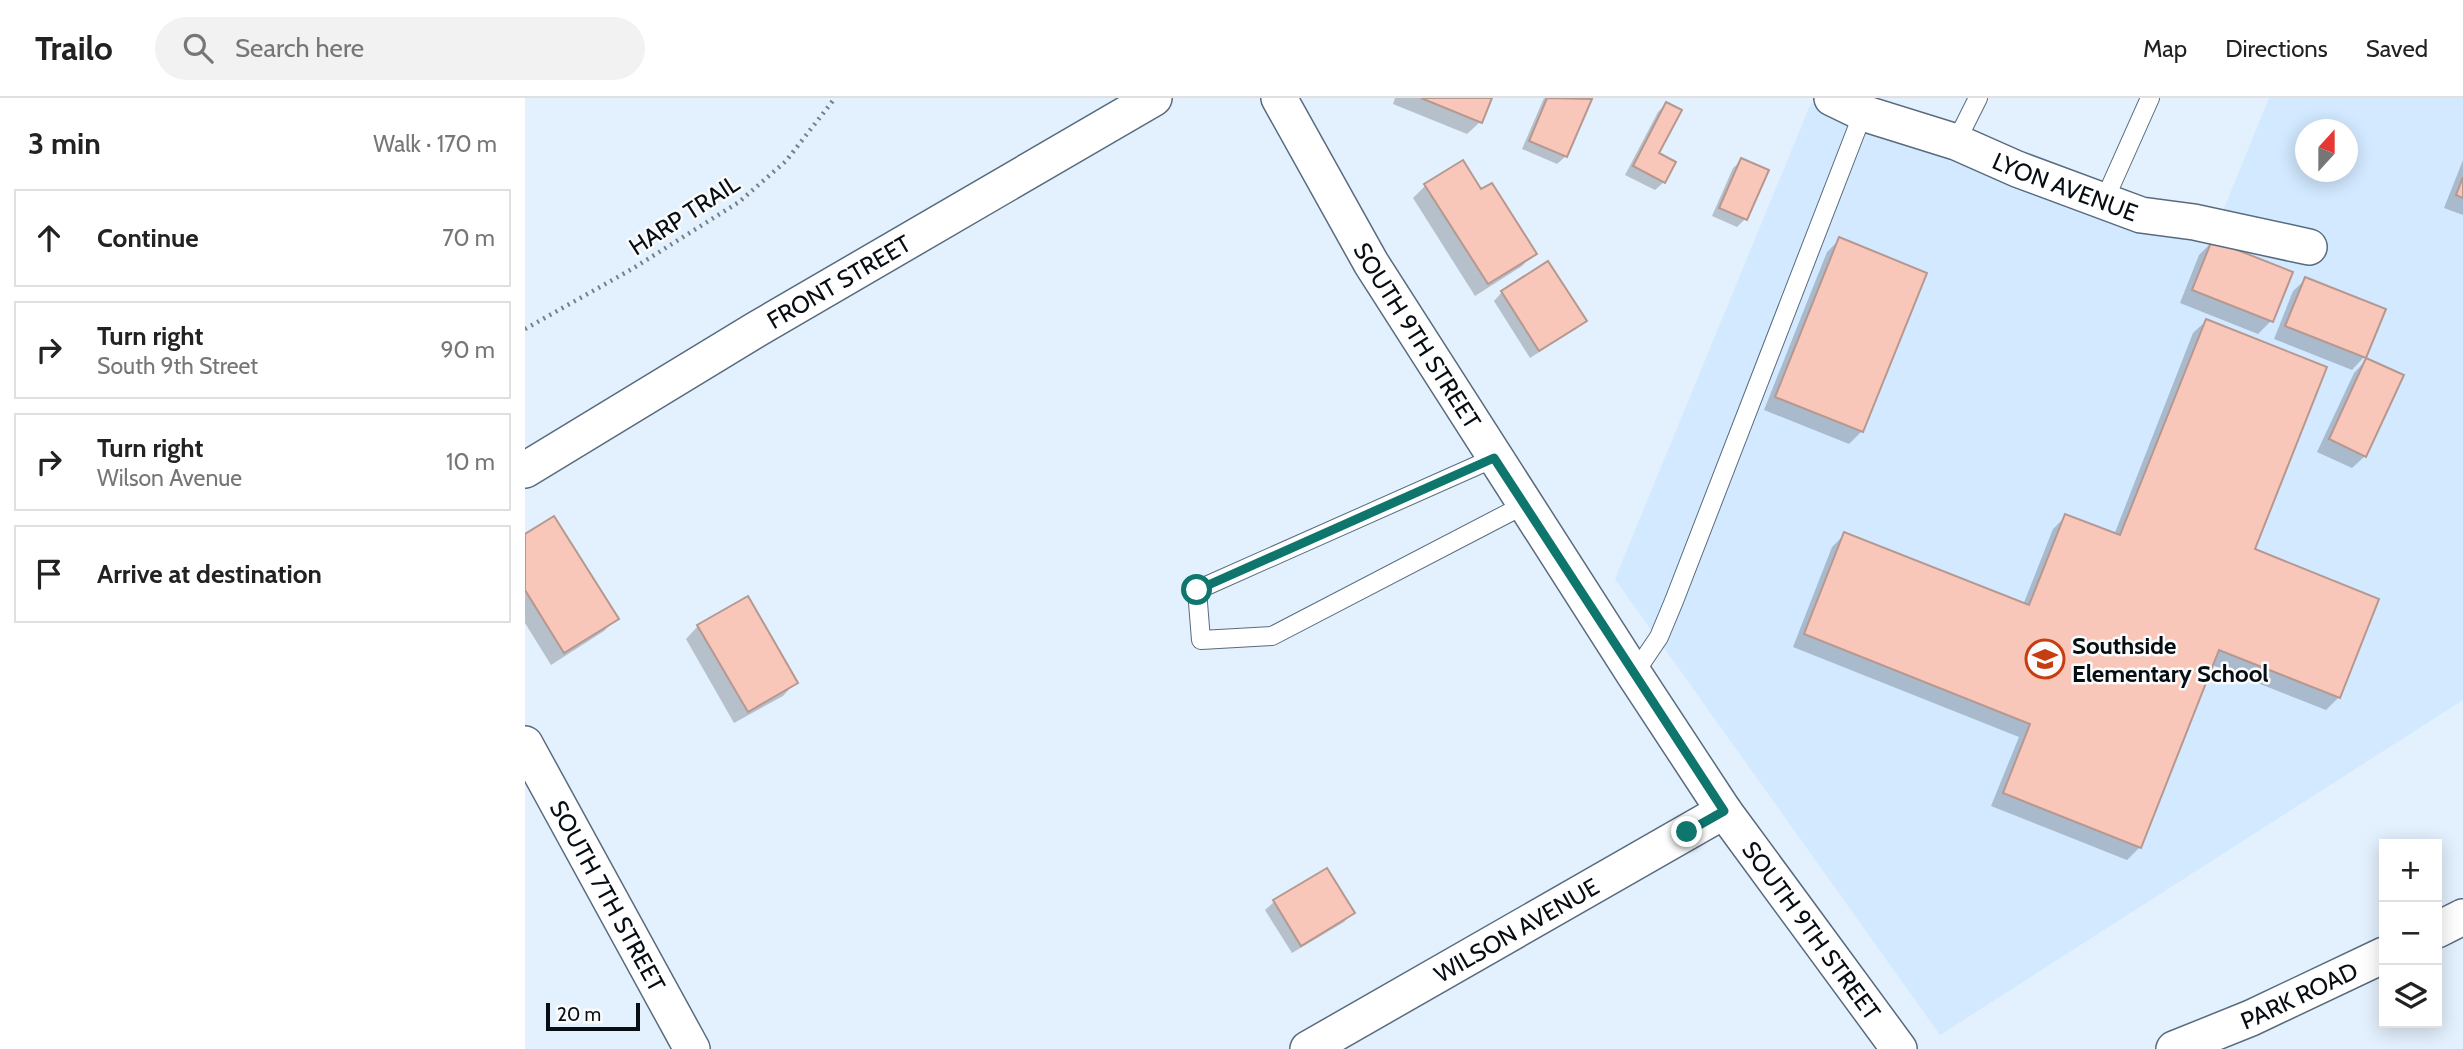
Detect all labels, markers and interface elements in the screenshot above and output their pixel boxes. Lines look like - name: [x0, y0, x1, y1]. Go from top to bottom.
- search box: [155, 17, 645, 80]
- text: Trailo: [35, 28, 113, 68]
- icon: search: [179, 29, 217, 67]
- text: Search here: [235, 32, 364, 64]
- text: Map: [2143, 34, 2187, 63]
- text: Directions: [2225, 34, 2328, 63]
- text: Saved: [2366, 34, 2428, 63]
- north arrow: [2295, 119, 2358, 182]
- text: 3 min: [28, 125, 101, 162]
- text: Walk · 170 m: [373, 130, 497, 158]
- street label: LYON AVENUE: [1988, 146, 2142, 227]
- street label: HARP TRAIL: [623, 169, 745, 261]
- icon: ahead: [30, 219, 68, 257]
- text: Continue: [97, 222, 199, 254]
- text: 70 m: [442, 224, 495, 252]
- street label: FRONT STREET: [762, 228, 916, 335]
- street label: SOUTH 9TH STREET: [1348, 237, 1488, 434]
- text: Turn right: [97, 320, 203, 352]
- icon: right: [30, 331, 68, 369]
- text: 90 m: [441, 336, 495, 364]
- text: South 9th Street: [97, 352, 258, 380]
- text: Turn right: [97, 432, 203, 464]
- icon: right: [30, 443, 68, 481]
- text: 10 m: [446, 448, 495, 476]
- text: Wilson Avenue: [97, 464, 242, 492]
- icon: arrive: [30, 555, 68, 593]
- text: Arrive at destination: [97, 558, 322, 590]
- route start: [1181, 574, 1212, 605]
- place label: Southside Elementary School: [2072, 631, 2269, 688]
- school or university icon: Southside Elementary School: [2024, 638, 2066, 680]
- street label: SOUTH 7TH STREET: [544, 795, 672, 996]
- route end: [1671, 816, 1702, 847]
- street label: SOUTH 9TH STREET: [1737, 835, 1887, 1026]
- map controls: [2379, 839, 2442, 1028]
- button: +: [2379, 839, 2442, 902]
- street label: WILSON AVENUE: [1429, 871, 1604, 988]
- button: −: [2379, 902, 2442, 965]
- street label: PARK ROAD: [2236, 955, 2362, 1035]
- button: layers: [2379, 965, 2442, 1028]
- scale bar: [546, 1000, 641, 1032]
- text: 20 m: [557, 1003, 601, 1026]

